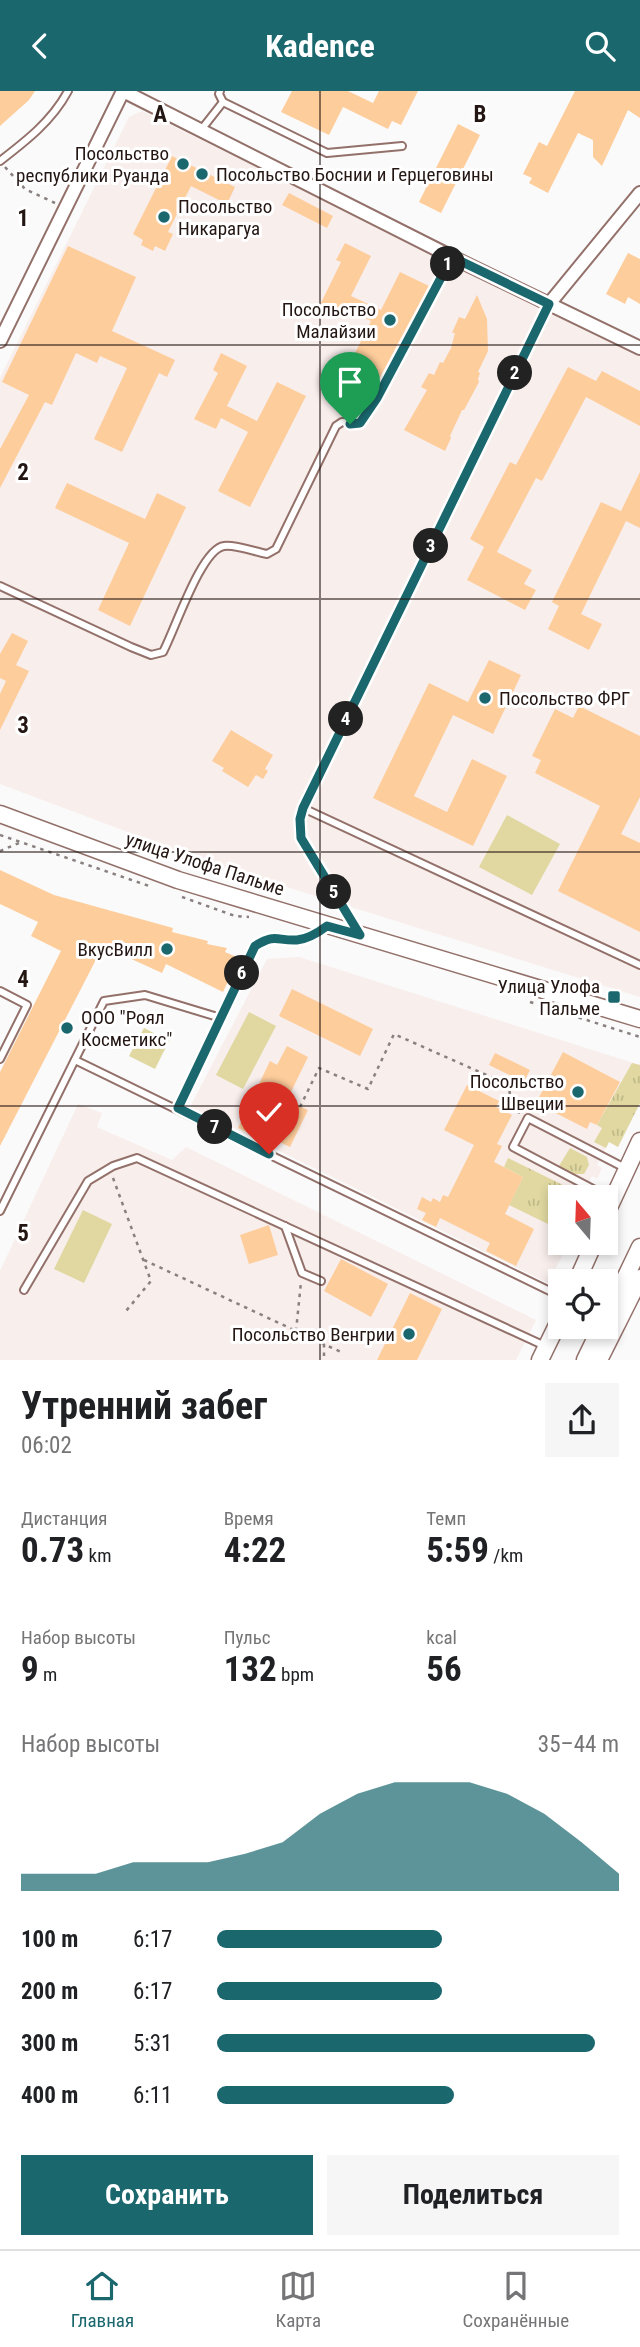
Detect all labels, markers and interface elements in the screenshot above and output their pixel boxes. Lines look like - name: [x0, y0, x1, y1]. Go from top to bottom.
- icon: back: [21, 27, 59, 65]
- text: Kadence: [265, 27, 375, 65]
- icon: search: [581, 27, 619, 65]
- text: A: [153, 101, 167, 128]
- text: B: [474, 101, 486, 128]
- place label: Посольство республики Руанда: [16, 142, 169, 187]
- marker: Посольство республики Руанда: [175, 156, 191, 172]
- place label: Посольство Боснии и Герцеговины: [216, 163, 494, 186]
- marker: Посольство Боснии и Герцеговины: [194, 166, 210, 182]
- place label: Посольство Никарагуа: [178, 195, 272, 240]
- text: 1: [17, 205, 29, 232]
- marker: Посольство Никарагуа: [156, 209, 172, 225]
- pin: 1: [430, 247, 466, 281]
- text: 1: [443, 252, 452, 275]
- place label: Посольство Малайзии: [282, 298, 376, 343]
- marker: Посольство Малайзии: [382, 312, 398, 328]
- pin: [320, 352, 380, 424]
- pin: 2: [498, 355, 532, 391]
- text: 2: [510, 361, 519, 384]
- icon: arrive: [331, 363, 369, 401]
- text: 2: [17, 459, 29, 486]
- pin: 3: [414, 529, 448, 563]
- text: 3: [426, 534, 435, 557]
- place label: Посольство ФРГ: [499, 687, 630, 710]
- marker: Посольство ФРГ: [477, 690, 493, 706]
- pin: 4: [328, 701, 364, 737]
- text: 4: [341, 707, 350, 730]
- text: 3: [17, 712, 29, 739]
- street label: улица Улофа Пальме: [123, 827, 287, 901]
- pin: 5: [316, 875, 352, 909]
- text: 5: [329, 880, 338, 903]
- place label: ВкусВилл: [77, 938, 153, 961]
- marker: ВкусВилл: [159, 941, 175, 957]
- pin: 6: [224, 955, 260, 991]
- text: 6: [237, 961, 246, 984]
- text: 4: [17, 966, 29, 993]
- place label: Улица Улофа Пальме: [497, 975, 600, 1020]
- marker: Улица Улофа Пальме: [606, 989, 622, 1005]
- place label: ООО "Роял Косметикс": [81, 1006, 172, 1051]
- marker: ООО "Роял Косметикс": [59, 1020, 75, 1036]
- place label: Посольство Швеции: [470, 1070, 564, 1115]
- pin: [239, 1082, 299, 1154]
- marker: Посольство Швеции: [570, 1084, 586, 1100]
- icon: check: [250, 1093, 288, 1131]
- pin: 7: [198, 1109, 232, 1145]
- text: 7: [210, 1115, 219, 1138]
- north arrow: [548, 1185, 618, 1255]
- map controls: [548, 1185, 618, 1339]
- text: 5: [17, 1220, 29, 1247]
- button: locate: [548, 1269, 618, 1339]
- place label: Посольство Венгрии: [232, 1323, 395, 1346]
- marker: Посольство Венгрии: [401, 1326, 417, 1342]
- button: share: [545, 1383, 619, 1457]
- text: Утренний забег: [21, 1384, 267, 1428]
- text: 06:02: [21, 1432, 72, 1459]
- text: Дистанция: [21, 1507, 108, 1530]
- text: Время: [224, 1507, 274, 1530]
- text: Темп: [426, 1507, 466, 1530]
- text: 0.73: [21, 1530, 84, 1571]
- text: 4:22: [224, 1530, 286, 1571]
- text: 5:59: [426, 1530, 489, 1571]
- text: km: [84, 1544, 111, 1567]
- text: /km: [489, 1544, 523, 1567]
- text: Набор высоты: [21, 1626, 136, 1649]
- text: Пульс: [224, 1626, 271, 1649]
- text: kcal: [426, 1626, 457, 1649]
- text: 9: [21, 1649, 39, 1690]
- text: 132: [224, 1649, 277, 1690]
- text: 56: [426, 1649, 462, 1690]
- text: m: [39, 1663, 57, 1686]
- text: bpm: [277, 1663, 314, 1686]
- text: Набор высоты: [21, 1731, 160, 1758]
- text: 35–44 m: [538, 1731, 619, 1758]
- text: 100 m: [21, 1926, 78, 1953]
- text: 6:17: [133, 1926, 172, 1953]
- text: 200 m: [21, 1978, 78, 2005]
- text: 6:17: [133, 1978, 172, 2005]
- text: 300 m: [21, 2030, 78, 2057]
- text: 5:31: [133, 2030, 172, 2057]
- text: 400 m: [21, 2082, 78, 2109]
- text: 6:11: [133, 2082, 172, 2109]
- button: Сохранить: [21, 2155, 313, 2235]
- button: Поделиться: [327, 2155, 619, 2235]
- tab: Главная: [71, 2267, 134, 2332]
- tab: Карта: [276, 2267, 321, 2332]
- tab: Сохранённые: [463, 2267, 569, 2332]

